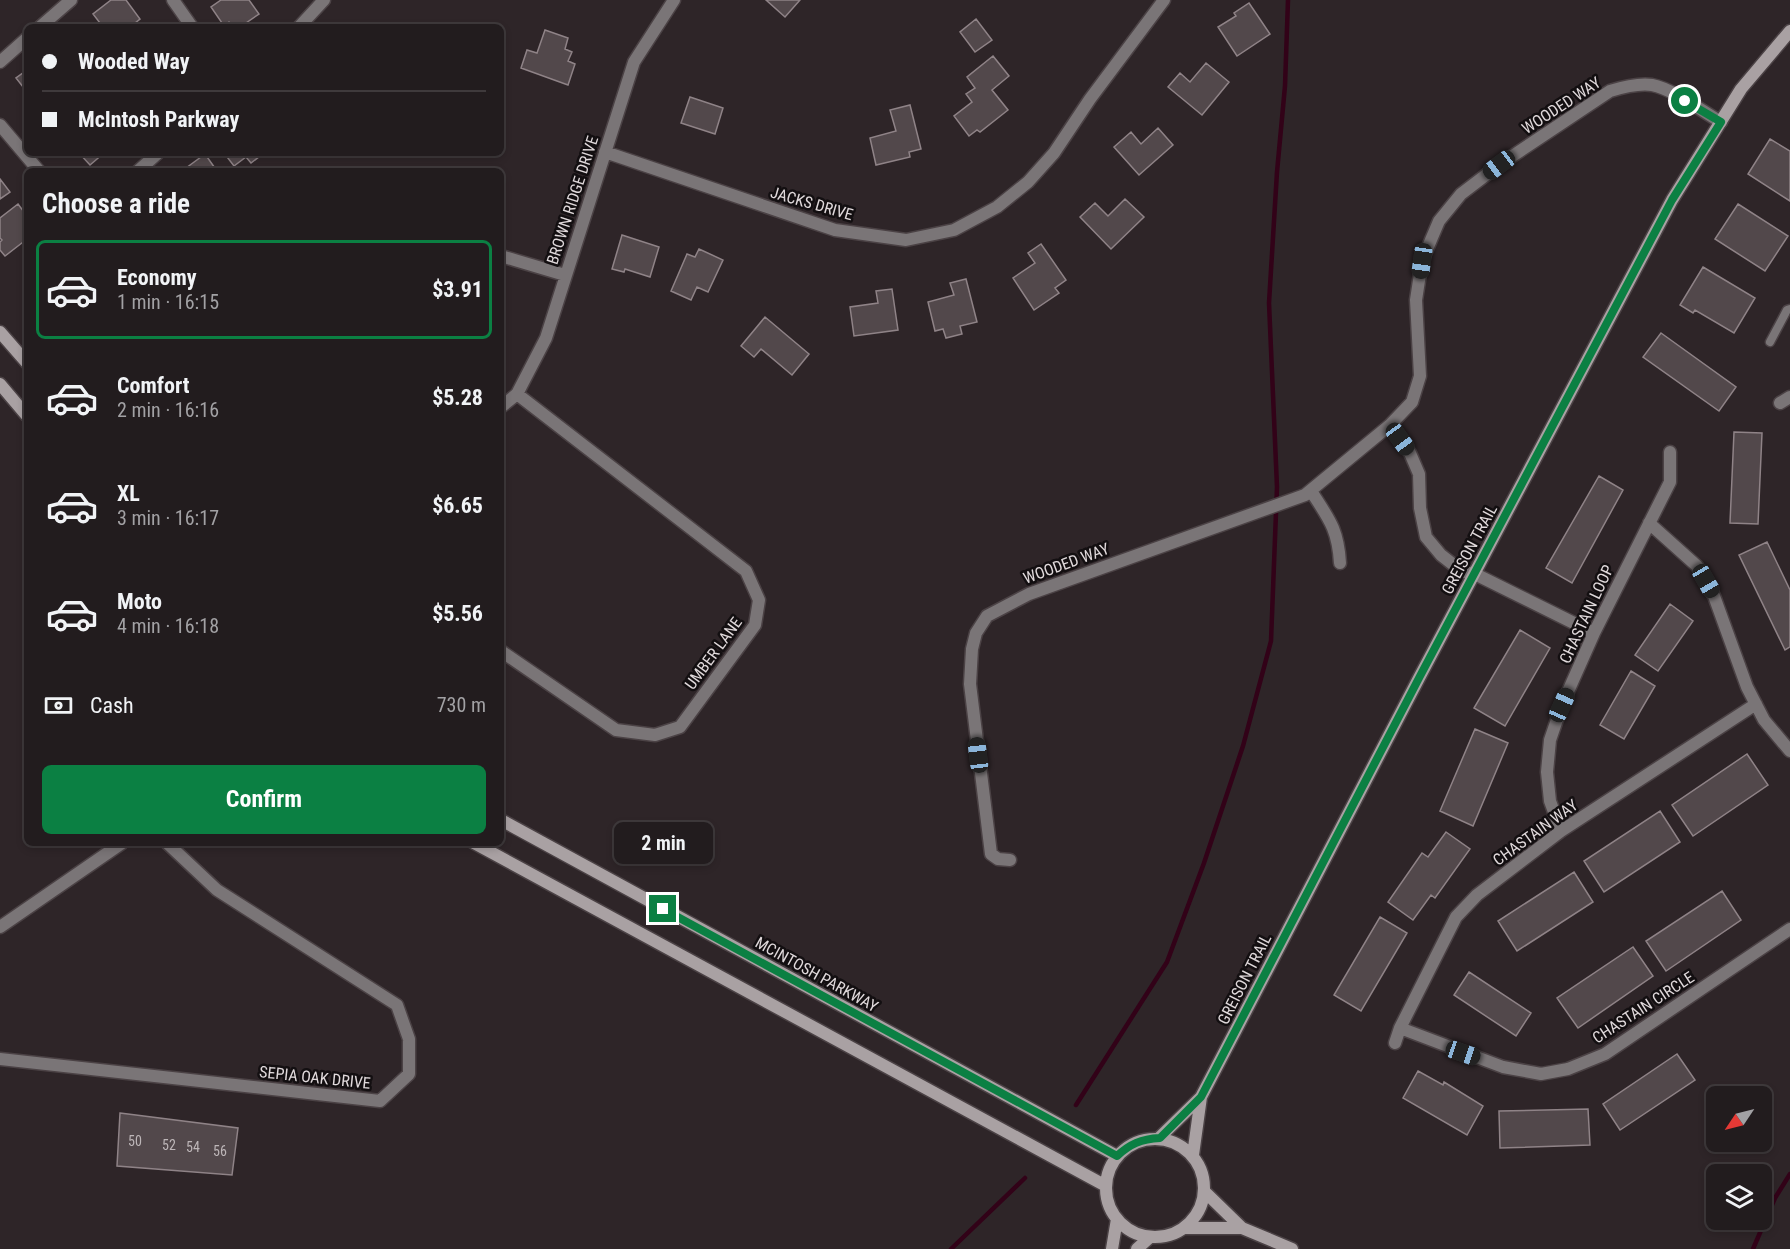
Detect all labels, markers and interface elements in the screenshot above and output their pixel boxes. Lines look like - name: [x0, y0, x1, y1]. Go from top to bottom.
- text: Wooded Way: [78, 49, 190, 74]
- street label: WOODED WAY: [1518, 73, 1605, 138]
- route start: [1671, 87, 1698, 114]
- text: McIntosh Parkway: [78, 107, 239, 132]
- street label: BROWN RIDGE DRIVE: [543, 134, 602, 267]
- car: [1479, 147, 1519, 183]
- street label: JACKS DRIVE: [768, 183, 855, 224]
- text: Choose a ride: [42, 188, 190, 220]
- car: [1411, 242, 1433, 280]
- icon: car: [45, 263, 99, 317]
- text: Economy: [117, 265, 197, 290]
- text: $3.91: [432, 277, 483, 302]
- text: 1 min · 16:15: [117, 290, 219, 314]
- icon: car: [45, 371, 99, 425]
- text: Comfort: [117, 373, 190, 398]
- text: $5.28: [432, 385, 483, 410]
- text: 2 min · 16:16: [117, 398, 219, 422]
- car: [1382, 419, 1418, 459]
- icon: car: [45, 479, 99, 533]
- text: XL: [117, 481, 140, 506]
- text: $6.65: [432, 493, 483, 518]
- street label: GREISON TRAIL: [1438, 501, 1501, 597]
- text: 3 min · 16:17: [117, 506, 219, 530]
- street label: WOODED WAY: [1021, 539, 1112, 588]
- car: [1689, 561, 1723, 601]
- street label: CHASTAIN LOOP: [1555, 562, 1618, 666]
- icon: car: [45, 587, 99, 641]
- text: Moto: [117, 589, 162, 614]
- text: $5.56: [432, 601, 483, 626]
- street label: UMBER LANE: [681, 613, 746, 693]
- text: 4 min · 16:18: [117, 614, 219, 638]
- car: [1546, 685, 1578, 725]
- icon: cash: [42, 689, 75, 722]
- text: Cash: [90, 693, 134, 718]
- text: 730 m: [437, 693, 486, 717]
- car: [967, 736, 989, 774]
- button: Confirm: [42, 765, 486, 834]
- street label: CHASTAIN WAY: [1489, 795, 1582, 869]
- callout: 2 min: [614, 822, 712, 864]
- text: 2 min: [641, 831, 686, 855]
- route end: [649, 895, 676, 922]
- street label: GREISON TRAIL: [1214, 931, 1275, 1028]
- street label: MCINTOSH PARKWAY: [752, 933, 882, 1016]
- street label: CHASTAIN CIRCLE: [1589, 967, 1698, 1047]
- car: [1443, 1039, 1483, 1067]
- street label: SEPIA OAK DRIVE: [258, 1062, 372, 1093]
- north arrow: [1706, 1086, 1772, 1152]
- map controls: [1706, 1086, 1772, 1230]
- house number: 50: [128, 1133, 142, 1149]
- house number: 52: [162, 1137, 176, 1153]
- house number: 54: [186, 1139, 200, 1155]
- house number: 56: [213, 1143, 227, 1159]
- button: layers: [1706, 1164, 1772, 1230]

